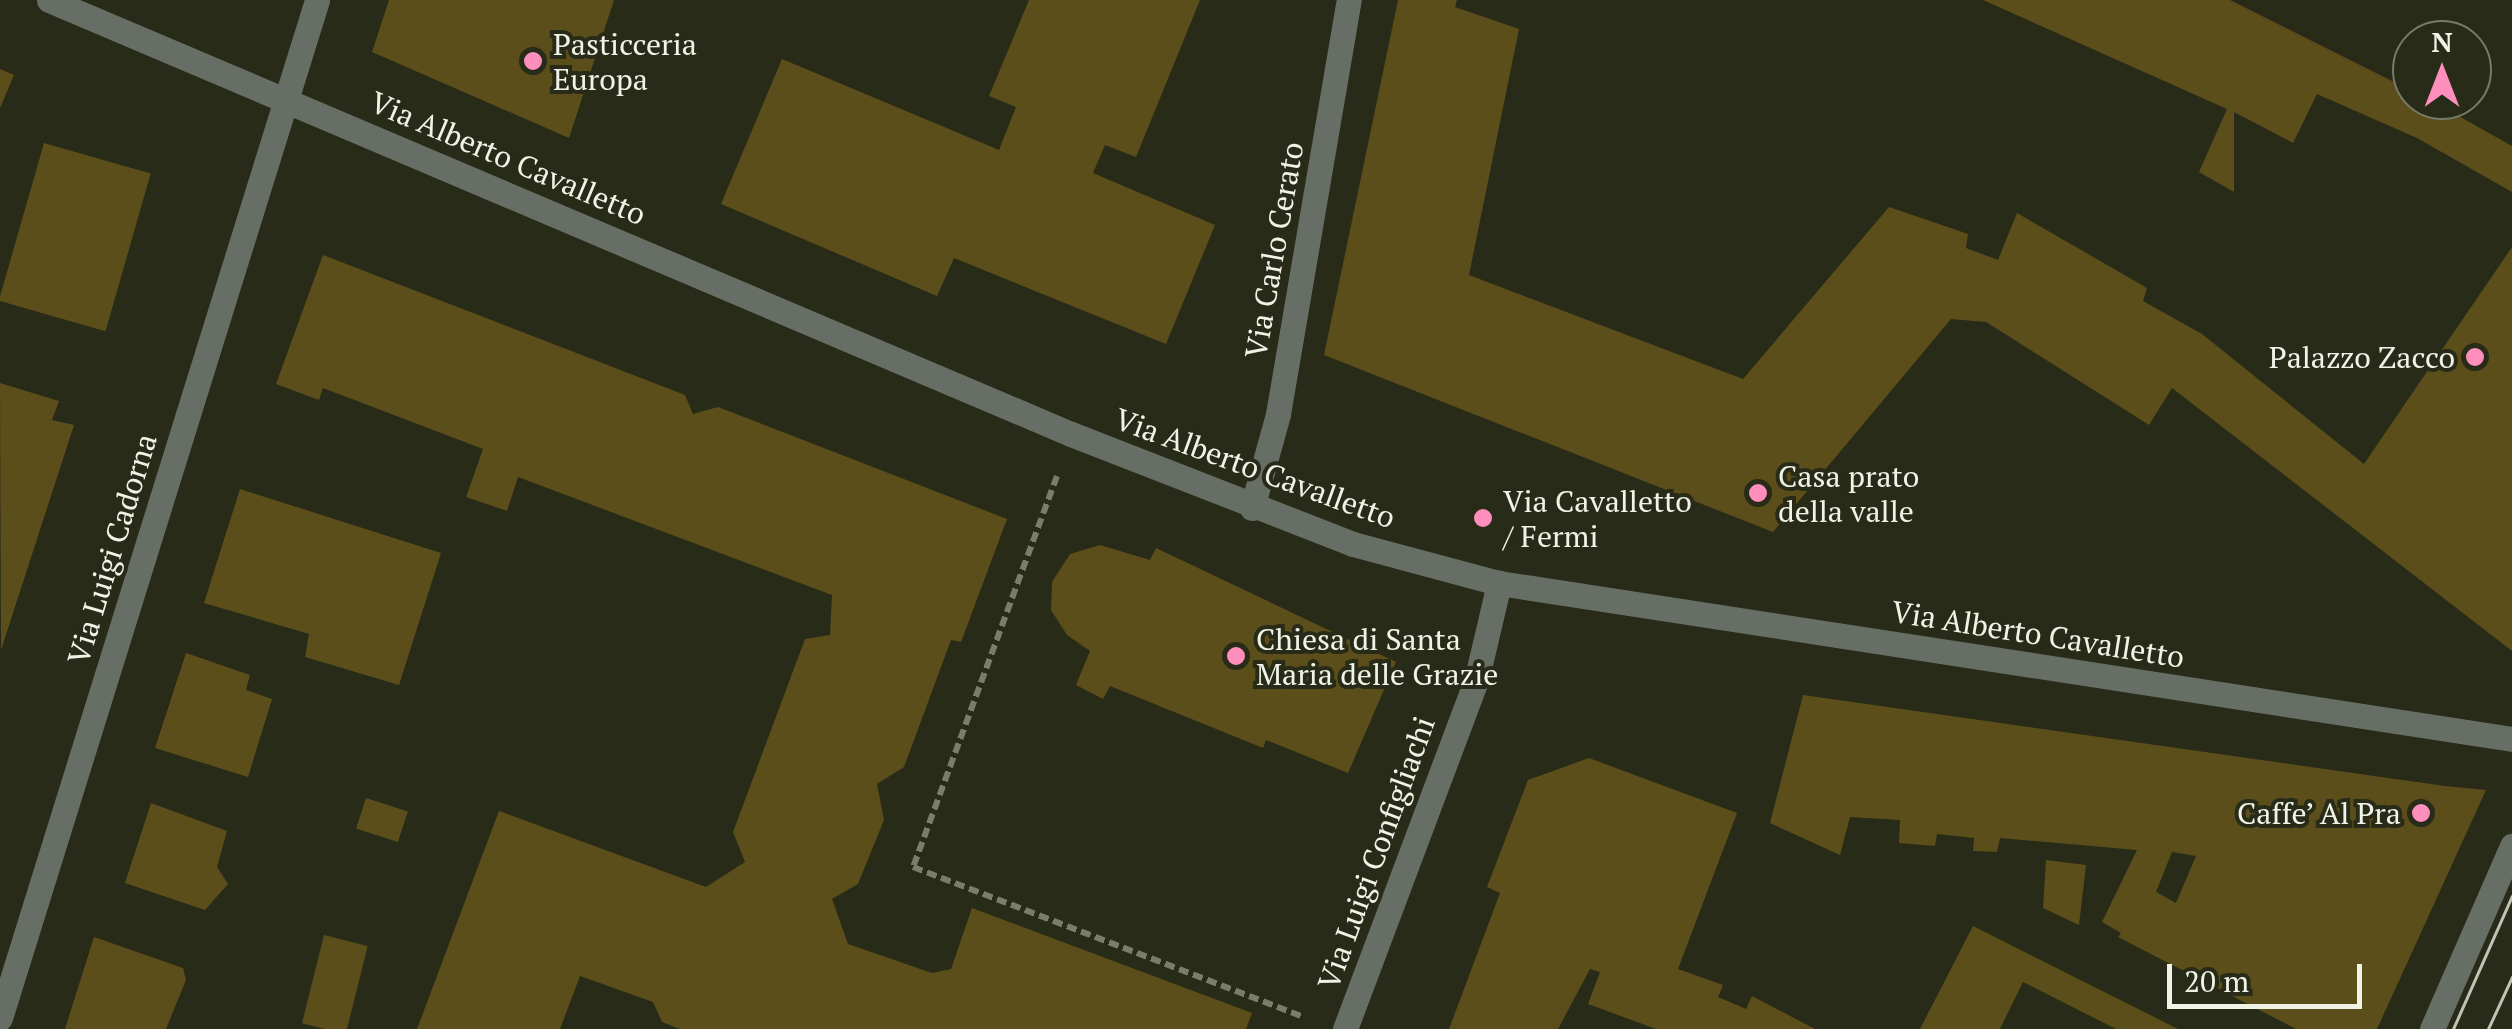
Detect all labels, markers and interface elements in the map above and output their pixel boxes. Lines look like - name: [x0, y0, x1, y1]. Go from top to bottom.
- north arrow: [2392, 20, 2492, 120]
- text: N: [2431, 23, 2453, 60]
- place label: Pasticceria Europa: [553, 26, 697, 96]
- marker: Pasticceria Europa: [522, 50, 544, 72]
- street label: Via Alberto Cavalletto: [365, 84, 651, 232]
- street label: Via Carlo Cerato: [1237, 139, 1311, 361]
- place label: Palazzo Zacco: [2269, 339, 2455, 375]
- marker: Palazzo Zacco: [2464, 346, 2486, 368]
- street label: Via Alberto Cavalletto: [1110, 400, 1400, 536]
- street label: Via Luigi Cadorna: [60, 429, 164, 669]
- place label: Casa prato della valle: [1778, 458, 1919, 528]
- marker: Casa prato della valle: [1747, 482, 1769, 504]
- place label: Via Cavalletto / Fermi: [1503, 483, 1692, 554]
- marker: Via Cavalletto / Fermi: [1472, 507, 1494, 529]
- street label: Via Alberto Cavalletto: [1889, 593, 2187, 675]
- place label: Chiesa di Santa Maria delle Grazie: [1256, 621, 1498, 692]
- marker: Chiesa di Santa Maria delle Grazie: [1225, 645, 1247, 667]
- street label: Via Luigi Configliachi: [1310, 712, 1442, 994]
- place label: Caffe’ Al Pra: [2235, 795, 2401, 831]
- marker: Caffe’ Al Pra: [2410, 802, 2432, 824]
- scale bar: [2172, 944, 2367, 1006]
- text: 20 m: [2184, 961, 2249, 1001]

